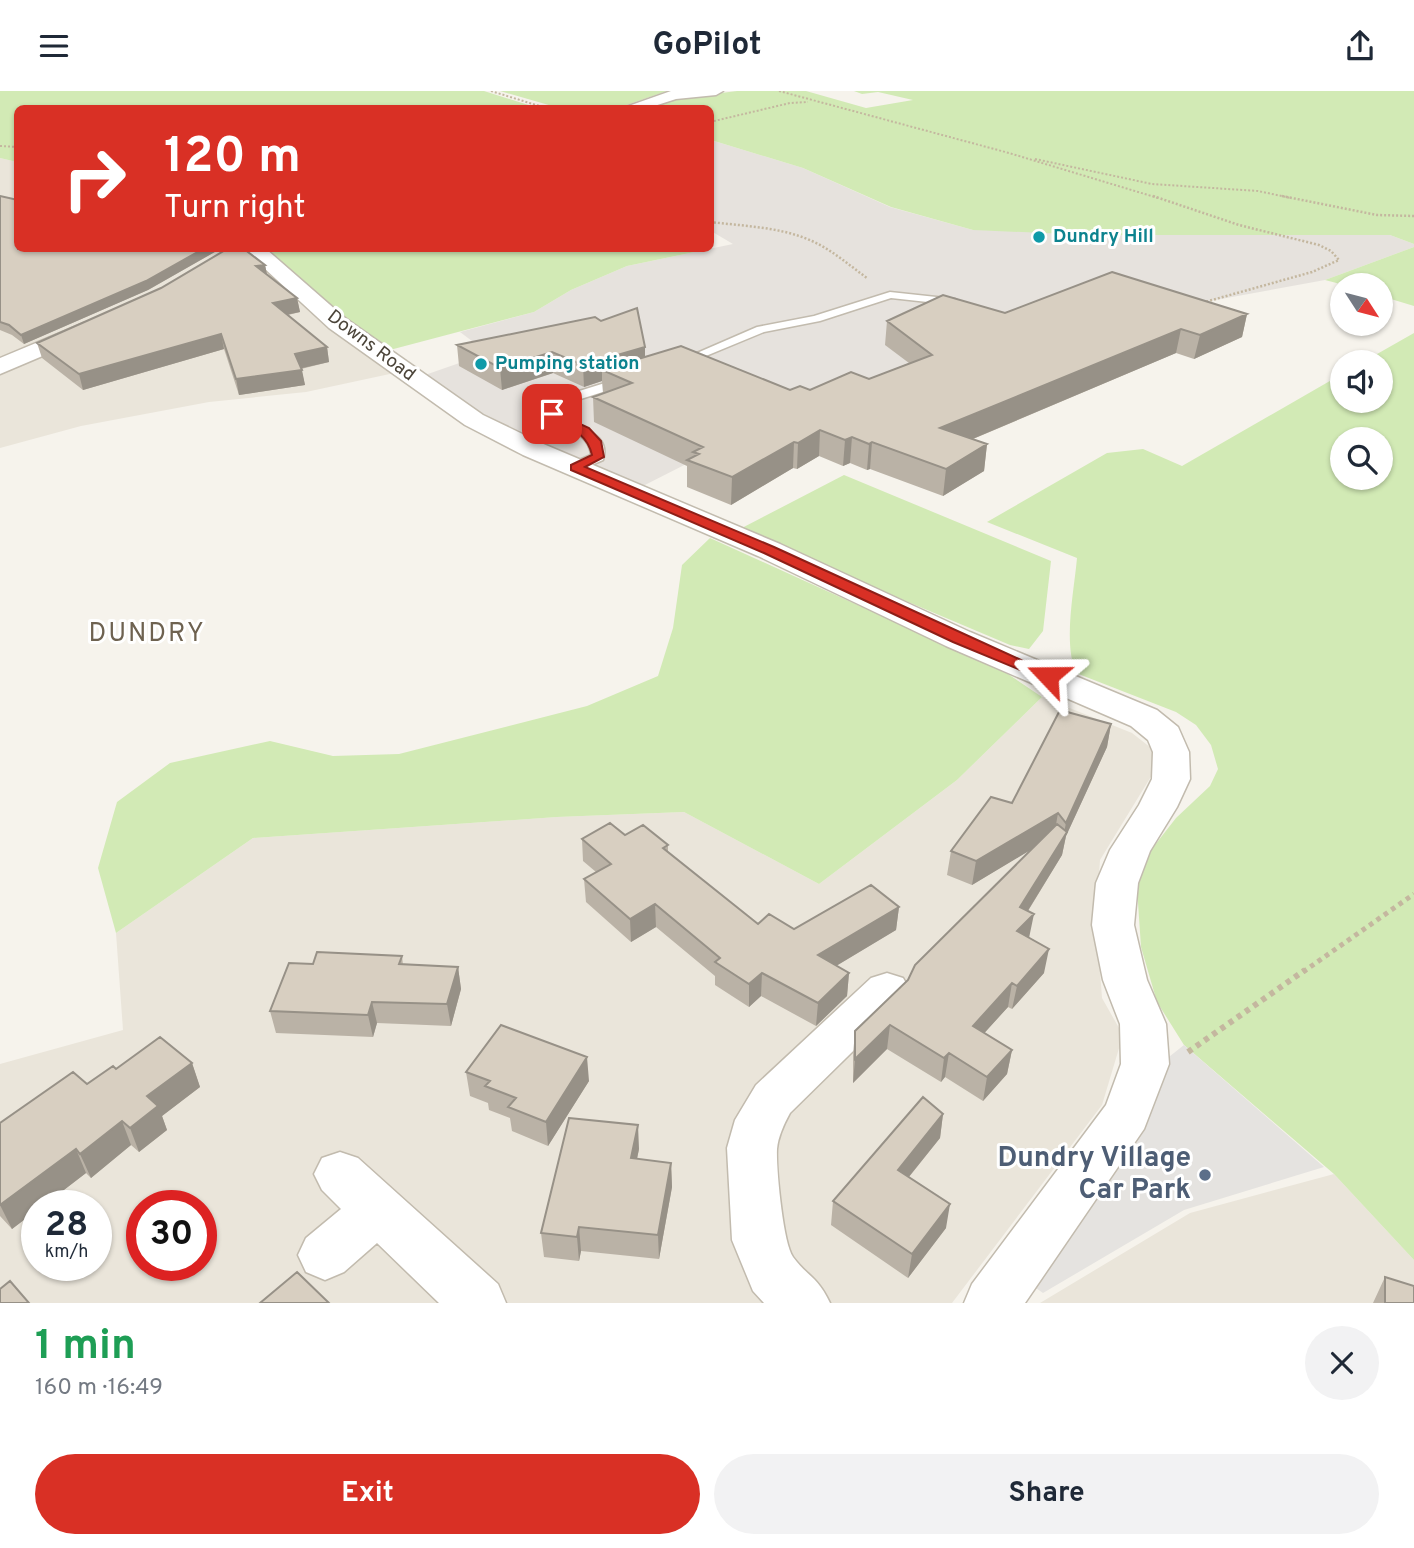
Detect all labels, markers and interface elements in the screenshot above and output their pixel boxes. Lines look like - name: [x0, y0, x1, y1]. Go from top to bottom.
- text: GoPilot: [652, 26, 762, 66]
- icon: menu: [35, 27, 73, 65]
- icon: share: [1341, 27, 1379, 65]
- text: 120 m: [164, 128, 301, 190]
- icon: right: [49, 133, 140, 224]
- text: Turn right: [164, 189, 306, 229]
- place label: Dundry Hill: [1053, 225, 1154, 249]
- marker: Dundry Hill: [1031, 229, 1047, 245]
- north arrow: [1330, 273, 1393, 336]
- map controls: [1330, 273, 1393, 490]
- street label: Downs Road: [322, 305, 420, 387]
- button: sound: [1330, 350, 1393, 413]
- place label: Pumping station: [495, 352, 640, 376]
- marker: Pumping station: [473, 356, 489, 372]
- pin: [522, 384, 582, 444]
- icon: arrive: [533, 395, 571, 433]
- button: search: [1330, 427, 1393, 490]
- district label: DUNDRY: [88, 618, 206, 651]
- position arrow: [1011, 639, 1085, 713]
- place label: Dundry Village Car Park: [997, 1141, 1191, 1209]
- marker: Dundry Village Car Park: [1197, 1167, 1213, 1183]
- speed limit sign: 30: [126, 1190, 217, 1281]
- text: 28: [45, 1204, 88, 1248]
- text: km/h: [45, 1241, 88, 1264]
- text: 1 min: [35, 1321, 136, 1374]
- button: close: [1305, 1326, 1379, 1400]
- text: 160 m · 16:49: [35, 1374, 163, 1403]
- button: Exit: [35, 1454, 700, 1534]
- button: Share: [714, 1454, 1379, 1534]

